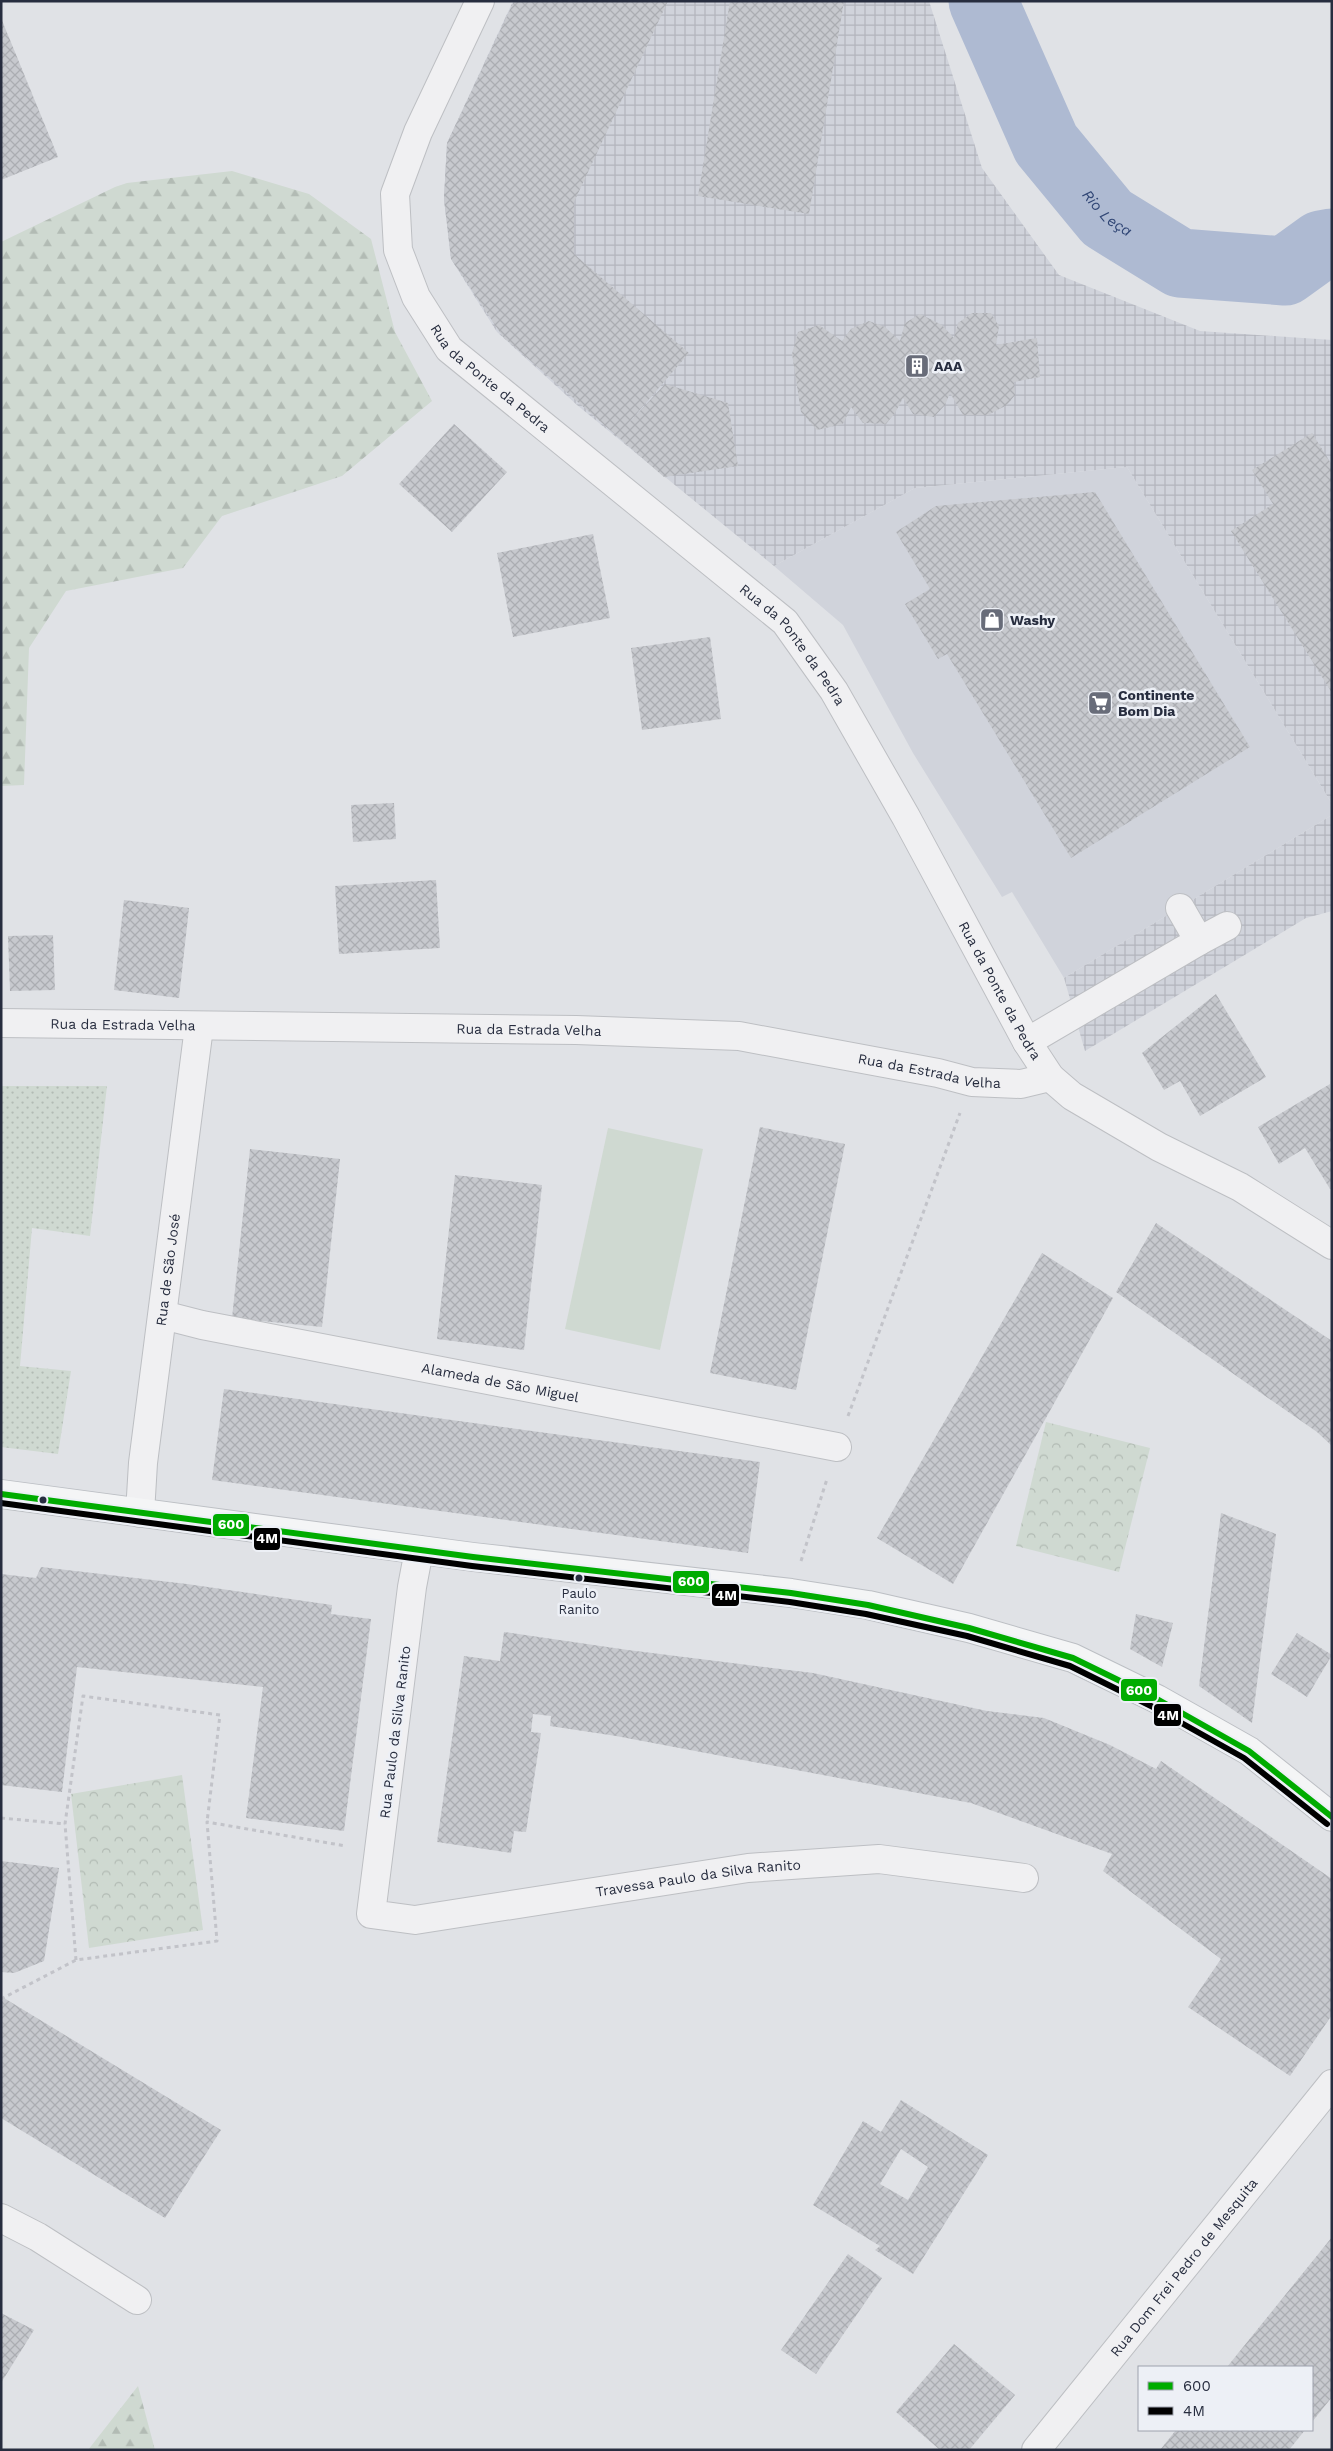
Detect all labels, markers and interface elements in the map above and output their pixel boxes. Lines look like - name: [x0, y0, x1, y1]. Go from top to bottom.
- water label: Rio Leça: [1078, 186, 1135, 240]
- street label: Rua da Ponte da Pedra: [427, 321, 553, 436]
- building icon: AAA: [904, 353, 930, 379]
- place label: AAA: [934, 358, 963, 374]
- street label: Rua da Ponte da Pedra: [737, 581, 848, 708]
- shop icon: Washy: [979, 607, 1005, 633]
- place label: Washy: [1010, 612, 1055, 628]
- place label: Continente Bom Dia: [1118, 687, 1194, 719]
- supermarket icon: Continente Bom Dia: [1087, 690, 1113, 716]
- street label: Rua da Ponte da Pedra: [956, 919, 1044, 1063]
- street label: Rua da Estrada Velha: [50, 1016, 196, 1033]
- street label: Rua da Estrada Velha: [456, 1021, 602, 1039]
- street label: Rua da Estrada Velha: [857, 1050, 1001, 1091]
- street label: Rua de São José: [153, 1213, 183, 1327]
- street label: Alameda de São Miguel: [420, 1359, 581, 1405]
- unlabelled marker: [38, 1495, 48, 1505]
- line badge: 600: [212, 1513, 250, 1537]
- text: 600: [218, 1516, 244, 1532]
- line badge: 4M: [253, 1527, 281, 1551]
- text: 4M: [256, 1530, 278, 1546]
- line badge: 600: [672, 1570, 710, 1594]
- marker: Paulo Ranito: [574, 1573, 584, 1583]
- text: 600: [678, 1573, 704, 1589]
- line badge: 4M: [711, 1583, 740, 1607]
- place label: Paulo Ranito: [559, 1586, 600, 1617]
- text: 4M: [715, 1587, 737, 1603]
- street label: Rua Paulo da Silva Ranito: [376, 1645, 414, 1819]
- line badge: 600: [1120, 1678, 1158, 1702]
- text: 600: [1126, 1682, 1152, 1698]
- line badge: 4M: [1153, 1703, 1182, 1727]
- text: 4M: [1157, 1707, 1179, 1723]
- street label: Travessa Paulo da Silva Ranito: [594, 1856, 801, 1900]
- street label: Rua Dom Frei Pedro de Mesquita: [1107, 2175, 1261, 2360]
- legend: [1138, 2366, 1313, 2431]
- text: 600: [1183, 2377, 1211, 2395]
- text: 4M: [1183, 2402, 1205, 2420]

